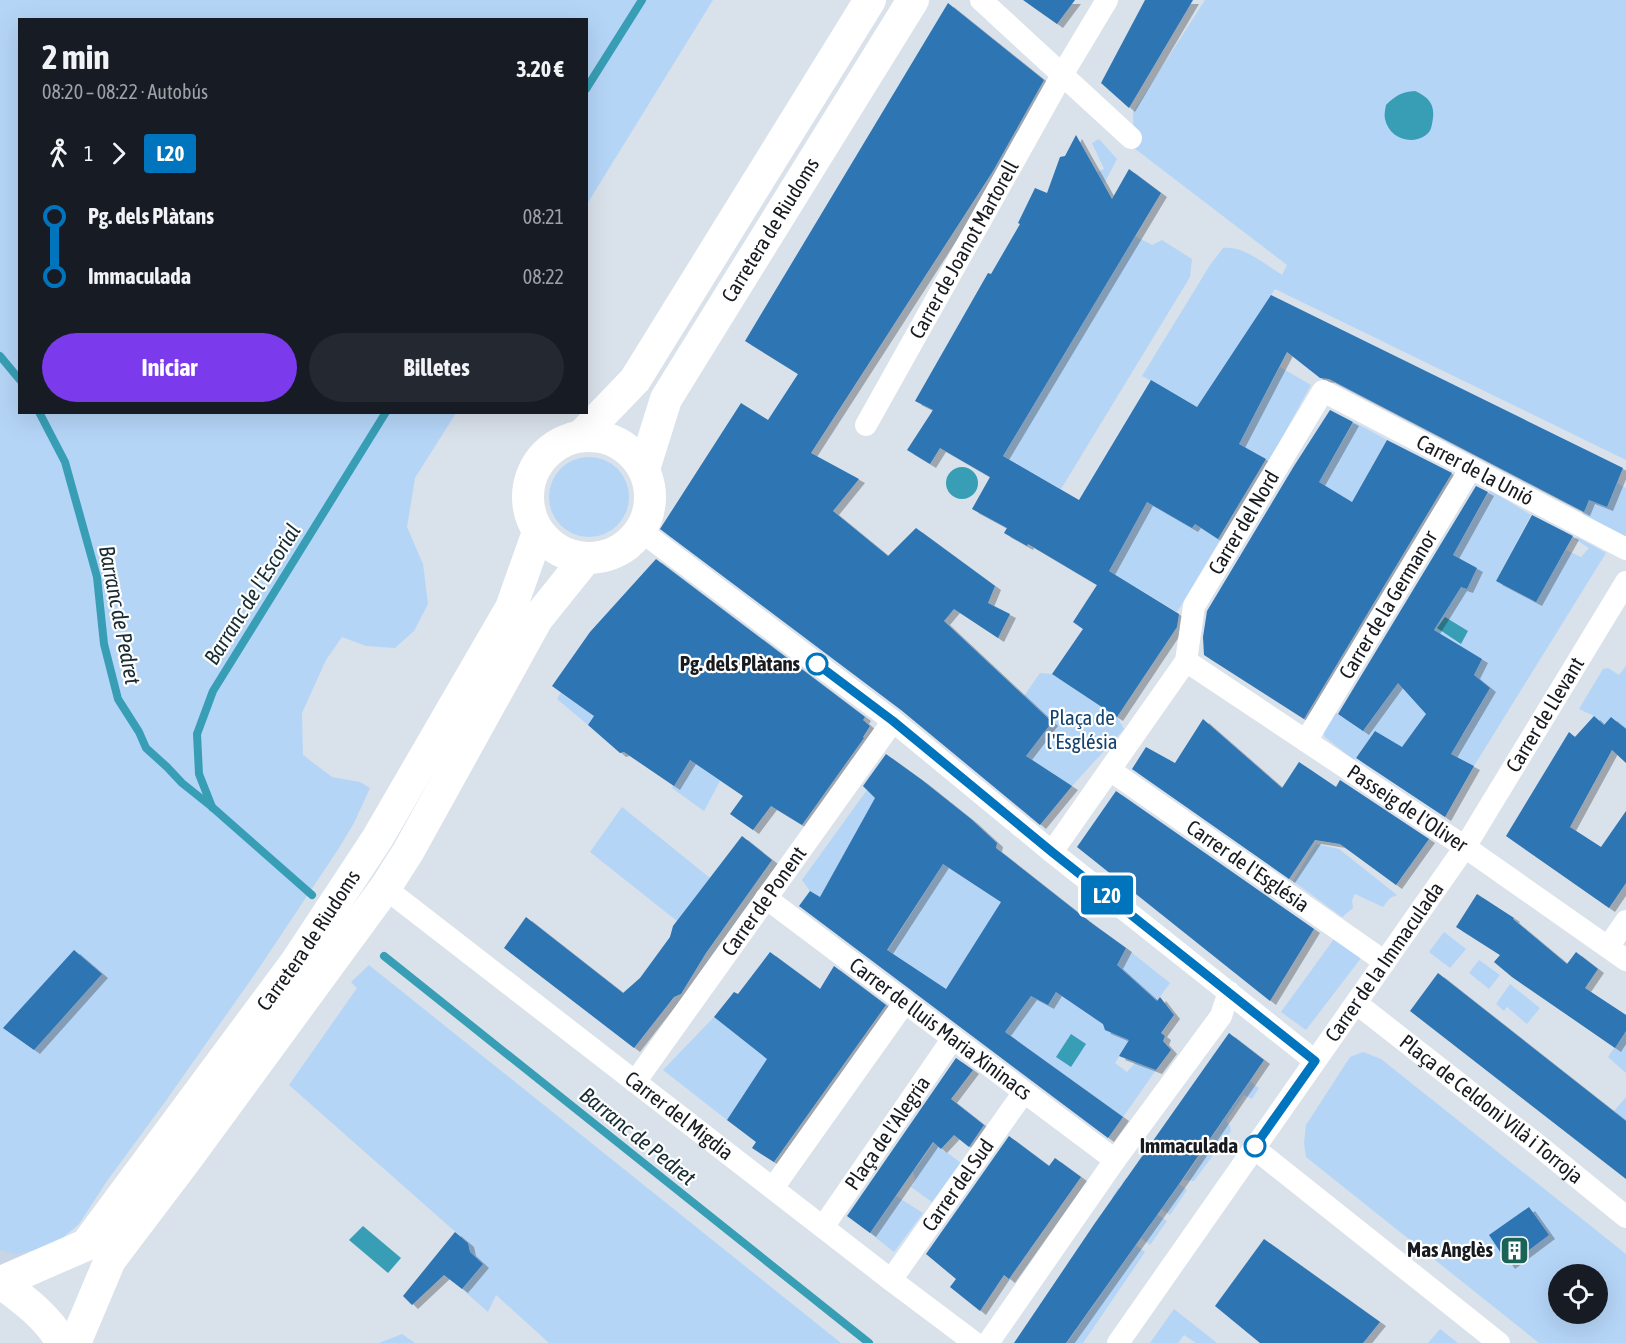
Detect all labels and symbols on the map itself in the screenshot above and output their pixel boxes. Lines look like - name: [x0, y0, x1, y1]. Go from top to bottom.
- street label: Carretera de Riudoms: [716, 153, 823, 306]
- street label: Carrer de Joanot Martorell: [904, 155, 1023, 342]
- street label: Carrer de la Unió: [1413, 429, 1538, 510]
- street label: Carrer del Nord: [1203, 466, 1283, 578]
- water label: Barranc de l'Escorial: [198, 519, 306, 669]
- street label: Carrer de la Germanor: [1333, 525, 1442, 683]
- water label: Barranc de Pedret: [94, 543, 146, 687]
- place label: Pg. dels Plàtans: [680, 651, 801, 675]
- marker: Pg. dels Plàtans: [806, 653, 828, 675]
- street label: Carrer de Llevant: [1500, 653, 1588, 776]
- park label: Plaça de l'Església: [1046, 705, 1118, 753]
- street label: Passeig de l'Oliver: [1343, 759, 1473, 857]
- street label: Carrer de l'Església: [1182, 814, 1314, 916]
- street label: Carrer de Ponent: [716, 842, 810, 960]
- street label: Carretera de Riudoms: [251, 865, 364, 1015]
- line badge: L20: [1072, 876, 1142, 914]
- street label: Carrer de la Immaculada: [1320, 877, 1448, 1046]
- street label: Carrer de lluis Maria Xininacs: [845, 952, 1037, 1104]
- street label: Plaça de Celdoni Vilà i Torroja: [1396, 1029, 1588, 1188]
- street label: Carrer del Migdia: [621, 1066, 739, 1164]
- street label: Plaça de l'Alegria: [839, 1071, 934, 1194]
- water label: Barranc de Pedret: [575, 1081, 702, 1191]
- place label: Immaculada: [1140, 1133, 1238, 1157]
- street label: Carrer del Sud: [916, 1134, 998, 1235]
- marker: Immaculada: [1244, 1135, 1266, 1157]
- building icon: Mas Anglès: [1498, 1234, 1530, 1266]
- place label: Mas Anglès: [1407, 1237, 1494, 1261]

